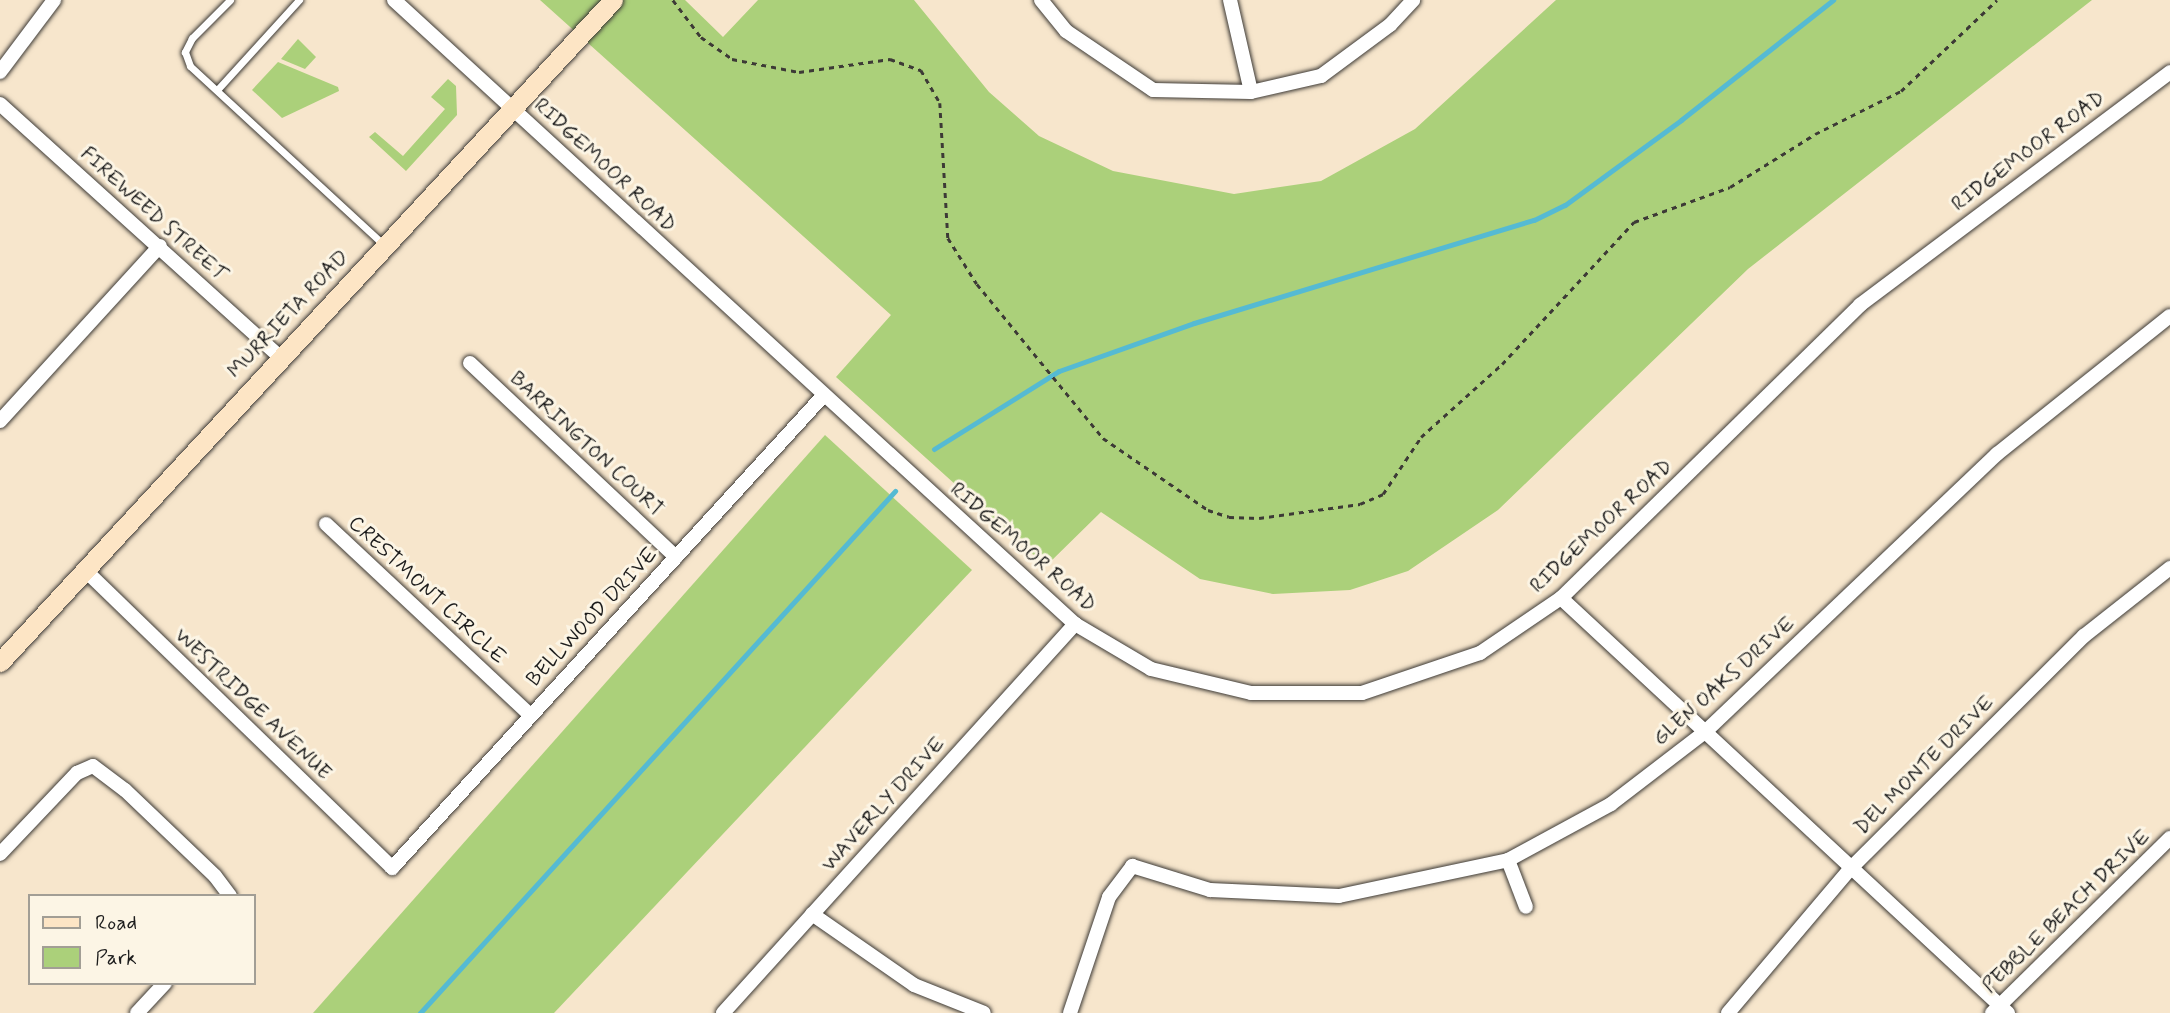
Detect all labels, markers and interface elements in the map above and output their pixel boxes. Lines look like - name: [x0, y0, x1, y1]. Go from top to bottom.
- street label: RIDGEMOOR ROAD: [1948, 86, 2108, 216]
- street label: RIDGEMOOR ROAD: [530, 94, 680, 236]
- street label: FIREWEED STREET: [75, 141, 233, 287]
- street label: MURRIETA ROAD: [222, 245, 354, 383]
- street label: BARRINGTON COURT: [503, 365, 671, 523]
- street label: RIDGEMOOR ROAD: [1526, 455, 1676, 597]
- street label: RIDGEMOOR ROAD: [946, 478, 1100, 616]
- street label: CRESTMONT CIRCLE: [343, 510, 511, 670]
- street label: BELLWOOD DRIVE: [521, 542, 663, 692]
- street label: GLEN OAKS DRIVE: [1648, 610, 1800, 752]
- street label: WESTRIDGE AVENUE: [169, 623, 337, 785]
- street label: DEL MONTE DRIVE: [1847, 688, 2001, 842]
- street label: WAVERLY DRIVE: [815, 731, 951, 877]
- street label: PEBBLE BEACH DRIVE: [1977, 824, 2155, 998]
- legend: [28, 894, 256, 985]
- text: Road: [95, 909, 137, 937]
- text: Park: [95, 944, 137, 972]

